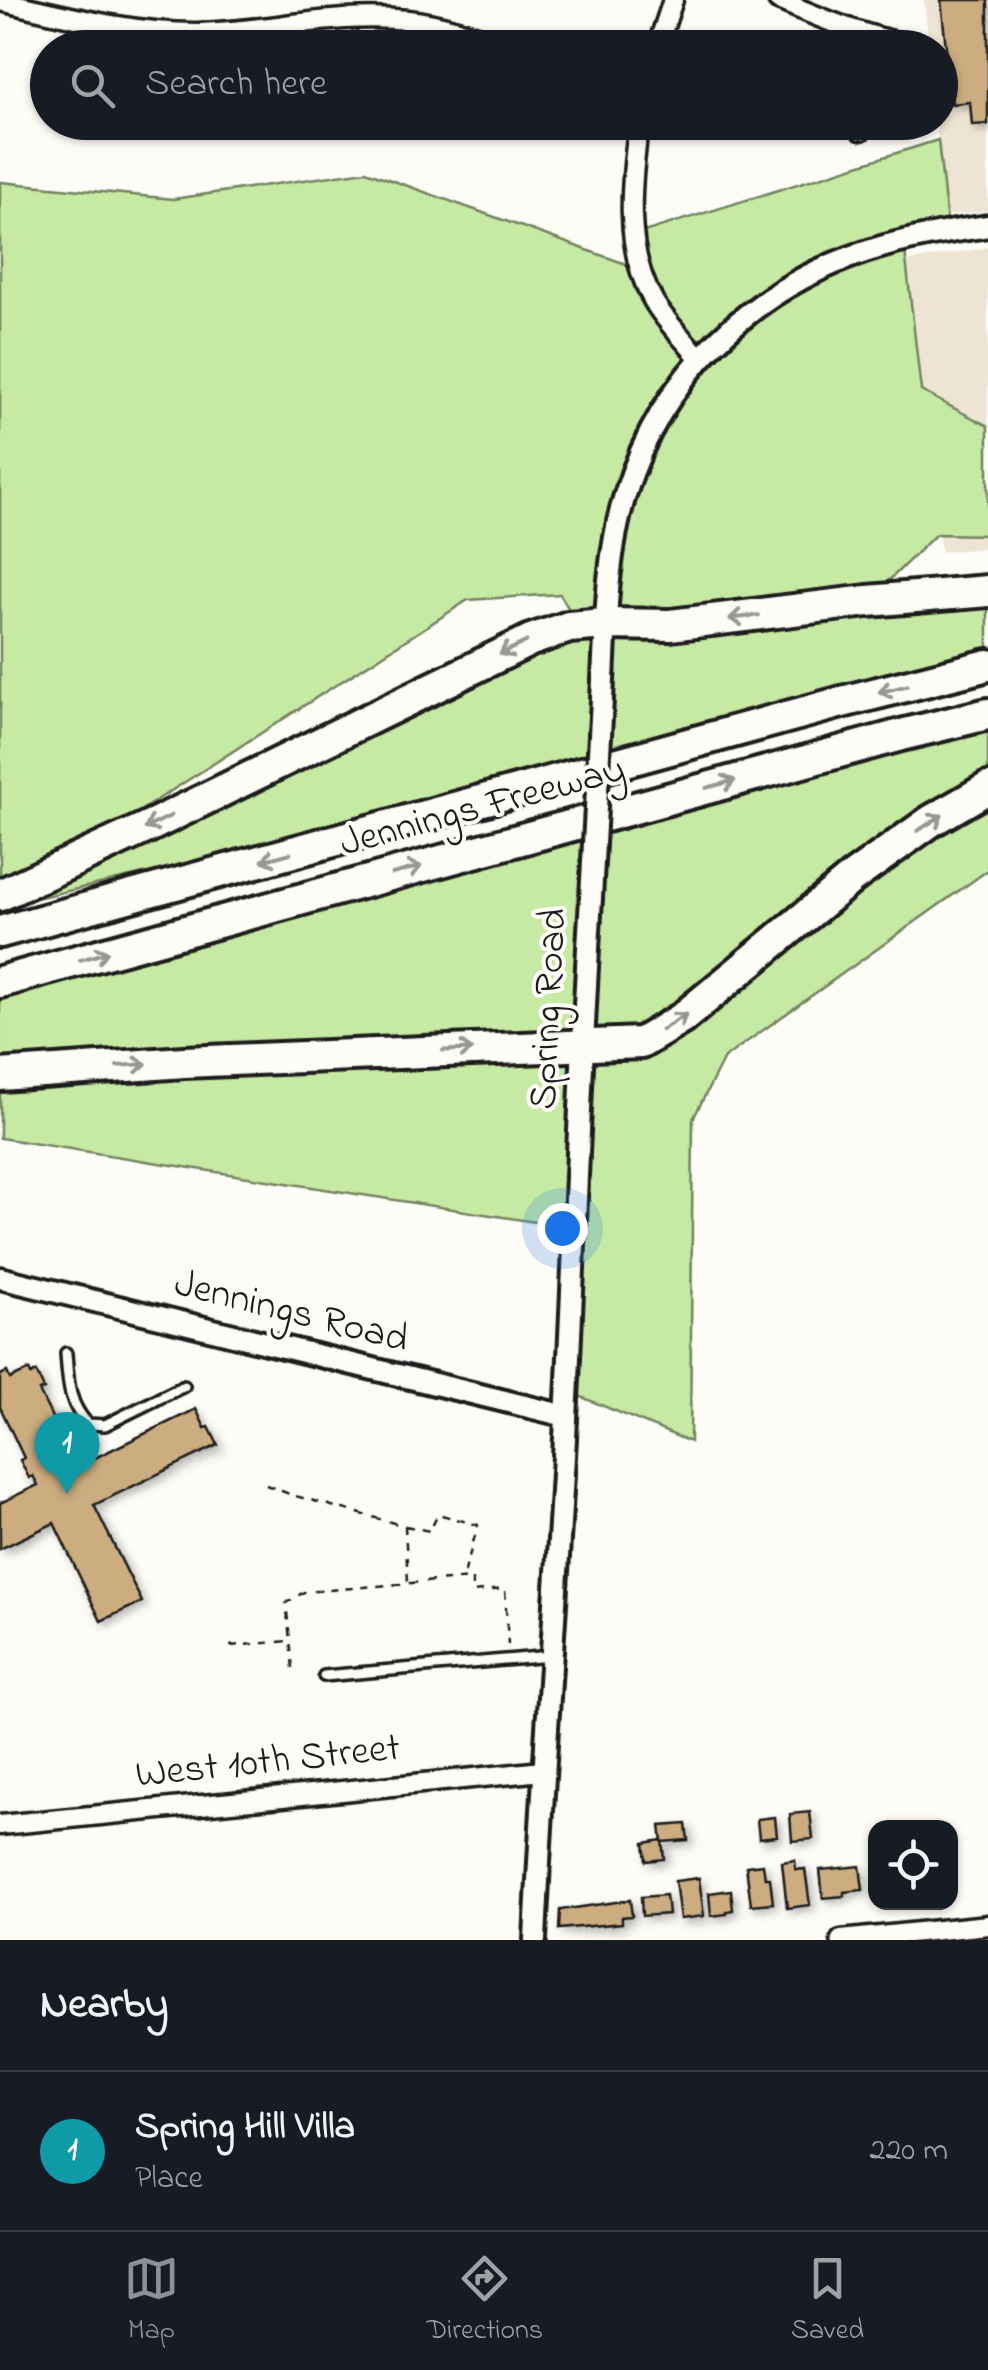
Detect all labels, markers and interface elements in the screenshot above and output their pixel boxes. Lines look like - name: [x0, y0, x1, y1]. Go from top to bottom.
- search box: [30, 30, 958, 140]
- text: Search here: [145, 57, 327, 113]
- icon: search: [65, 58, 120, 113]
- one-way arrow: [728, 608, 760, 627]
- one-way arrow: [499, 640, 529, 659]
- one-way arrow: [878, 680, 909, 699]
- street label: Jennings Freeway: [334, 742, 632, 874]
- one-way arrow: [705, 774, 736, 793]
- one-way arrow: [144, 813, 174, 832]
- one-way arrow: [916, 813, 944, 834]
- one-way arrow: [261, 849, 292, 867]
- one-way arrow: [391, 860, 423, 879]
- street label: Spring Road: [515, 907, 585, 1111]
- one-way arrow: [78, 946, 109, 964]
- one-way arrow: [659, 1012, 687, 1033]
- one-way arrow: [442, 1040, 474, 1059]
- one-way arrow: [116, 1055, 148, 1074]
- your location: [537, 1203, 588, 1254]
- street label: Jennings Road: [168, 1255, 414, 1371]
- pin: 1: [34, 1412, 100, 1494]
- street label: West 10th Street: [133, 1720, 403, 1806]
- map controls: [868, 1820, 958, 1910]
- button: locate: [868, 1820, 958, 1910]
- text: Nearby: [40, 1975, 168, 2036]
- text: Spring Hill Villa: [135, 2100, 355, 2156]
- text: 1: [67, 2128, 78, 2175]
- text: 220 m: [870, 2128, 948, 2175]
- text: Place: [135, 2156, 203, 2203]
- tab: Map: [124, 2251, 179, 2352]
- tab: Directions: [427, 2251, 543, 2352]
- tab: Saved: [791, 2251, 864, 2352]

